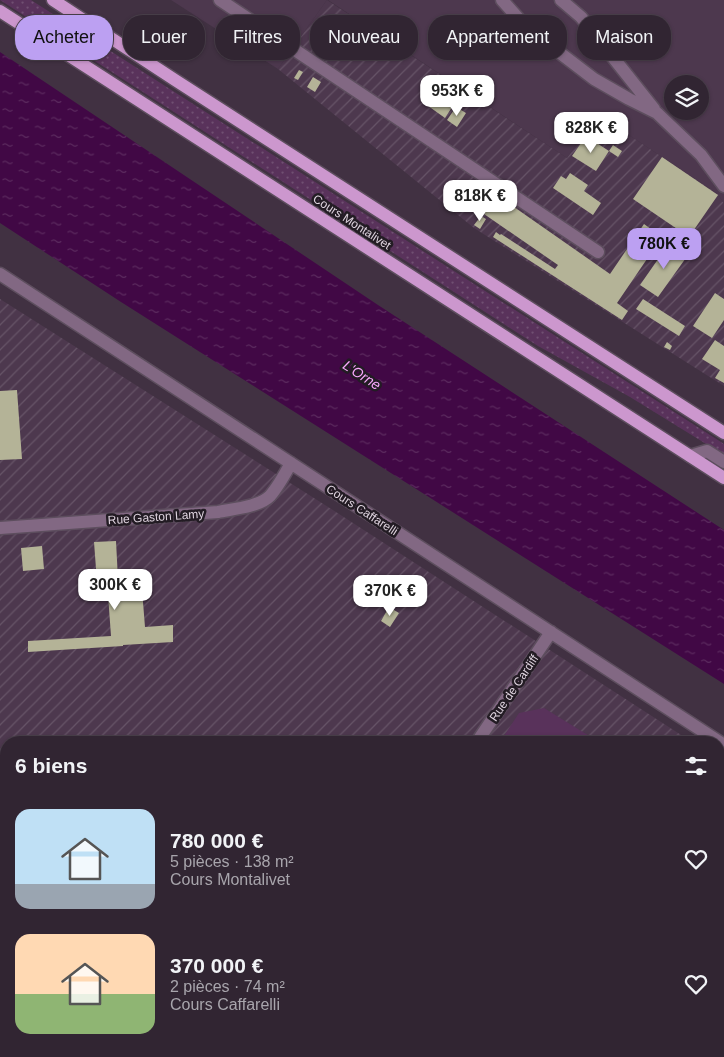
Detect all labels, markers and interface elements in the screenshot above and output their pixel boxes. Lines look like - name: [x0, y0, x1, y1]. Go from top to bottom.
- chip: Acheter: [15, 15, 113, 60]
- chip: Louer: [123, 15, 205, 60]
- chip: Filtres: [215, 15, 300, 60]
- chip: Nouveau: [310, 15, 418, 60]
- chip: Appartement: [428, 15, 567, 60]
- chip: Maison: [577, 15, 671, 60]
- pin: 953K €: [416, 74, 498, 117]
- map controls: [664, 75, 709, 120]
- button: layers: [664, 75, 709, 120]
- text: 953K €: [431, 82, 483, 99]
- pin: 828K €: [550, 112, 632, 154]
- text: 828K €: [565, 119, 617, 136]
- pin: 818K €: [439, 180, 521, 222]
- text: 818K €: [454, 187, 506, 204]
- street label: Cours Montalivet: [310, 192, 394, 253]
- pin: 780K €: [623, 228, 705, 270]
- text: 780K €: [638, 235, 690, 252]
- water label: L'Orne: [340, 357, 384, 393]
- street label: Cours Caffarelli: [324, 482, 400, 538]
- street label: Rue Gaston Lamy: [107, 507, 205, 527]
- pin: 300K €: [74, 568, 156, 611]
- pin: 370K €: [349, 574, 431, 617]
- text: 300K €: [89, 576, 141, 593]
- text: 370K €: [364, 582, 416, 599]
- street label: Rue de Cardiff: [487, 652, 542, 724]
- icon: filters: [682, 752, 710, 780]
- text: 6 biens: [15, 754, 87, 777]
- icon: home: [55, 829, 115, 889]
- text: 780 000 €: [170, 829, 263, 852]
- icon: heart: [682, 845, 710, 873]
- text: 5 pièces · 138 m²: [170, 853, 294, 870]
- text: Cours Montalivet: [170, 871, 290, 888]
- icon: home: [55, 954, 115, 1014]
- text: 370 000 €: [170, 954, 263, 977]
- icon: heart: [682, 970, 710, 998]
- text: 2 pièces · 74 m²: [170, 978, 285, 995]
- text: Cours Caffarelli: [170, 996, 280, 1013]

